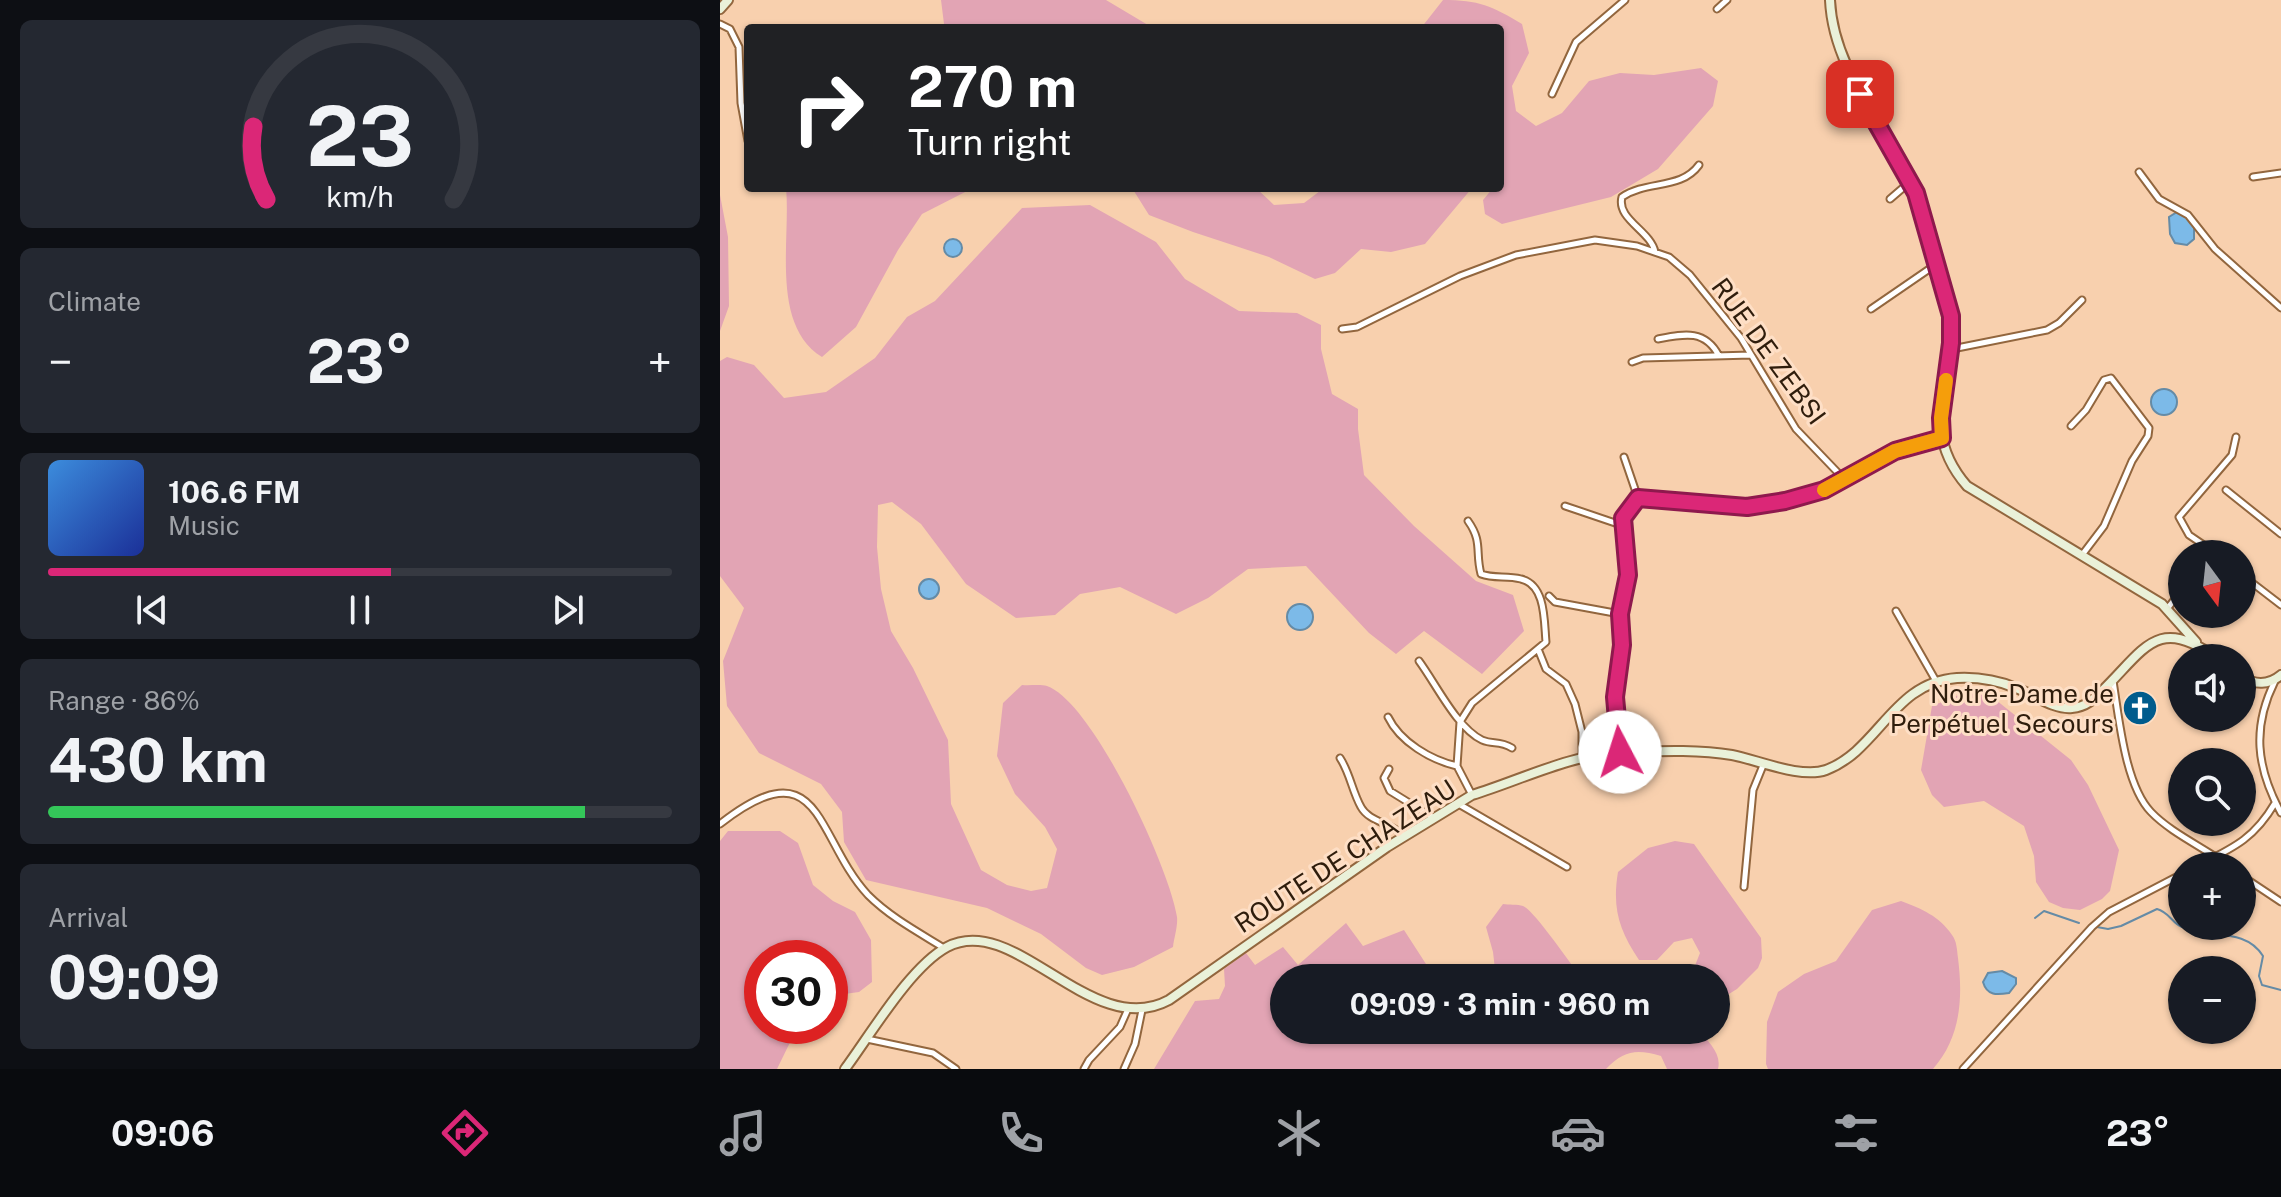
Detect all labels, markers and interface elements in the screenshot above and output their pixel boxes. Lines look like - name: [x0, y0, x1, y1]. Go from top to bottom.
- text: 270 m: [908, 54, 1077, 120]
- icon: right: [776, 56, 880, 160]
- pin: [1826, 60, 1894, 128]
- icon: arrive: [1838, 72, 1882, 116]
- text: 23: [306, 87, 414, 185]
- text: Turn right: [908, 121, 1071, 163]
- text: km/h: [326, 180, 394, 213]
- street label: RUE DE ZEBSI: [1706, 272, 1832, 430]
- text: Climate: [48, 286, 141, 317]
- text: 23°: [307, 326, 413, 397]
- text: −: [48, 336, 72, 388]
- text: +: [648, 336, 672, 388]
- text: 106.6 FM: [168, 474, 301, 510]
- text: Music: [168, 510, 240, 541]
- north arrow: [2168, 540, 2256, 628]
- map controls: [2168, 540, 2256, 1044]
- icon: previous: [130, 588, 174, 632]
- icon: pause: [338, 588, 382, 632]
- icon: next: [546, 588, 590, 632]
- button: sound: [2168, 644, 2256, 732]
- place label: Notre-Dame de Perpétuel Secours: [1890, 678, 2114, 739]
- text: Range · 86%: [48, 685, 200, 716]
- church icon: Notre-Dame de Perpétuel Secours: [2121, 689, 2159, 727]
- position arrow: [1578, 710, 1662, 794]
- text: 430 km: [48, 725, 268, 796]
- button: search: [2168, 748, 2256, 836]
- street label: ROUTE DE CHAZEAU: [1229, 773, 1461, 939]
- button: +: [2168, 852, 2256, 940]
- text: Arrival: [48, 902, 128, 933]
- speed limit sign: 30: [744, 940, 848, 1044]
- text: 09:09: [48, 942, 220, 1013]
- button: −: [2168, 956, 2256, 1044]
- text: 09:09 · 3 min · 960 m: [1350, 986, 1650, 1022]
- icon: directions: [437, 1105, 493, 1161]
- icon: music: [715, 1105, 771, 1161]
- icon: phone: [993, 1105, 1049, 1161]
- icon: climate: [1271, 1105, 1327, 1161]
- icon: car: [1550, 1105, 1606, 1161]
- icon: filters: [1828, 1105, 1884, 1161]
- text: 09:06: [111, 1112, 214, 1154]
- text: 23°: [2106, 1112, 2170, 1154]

